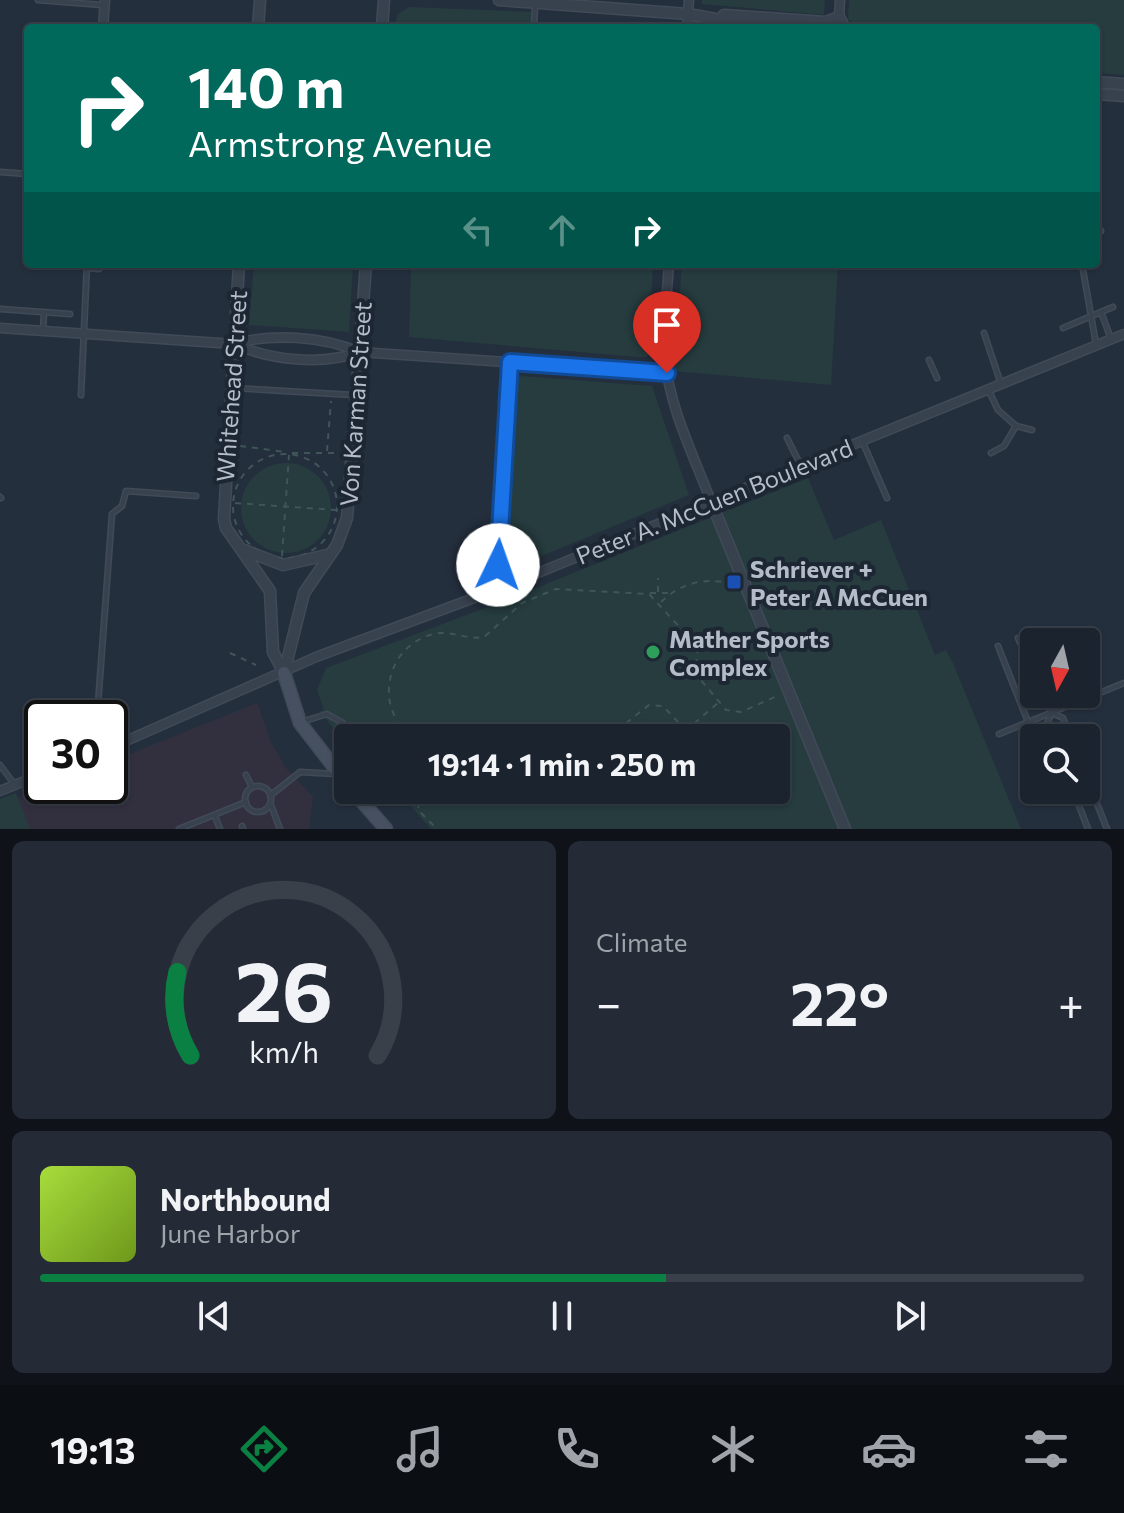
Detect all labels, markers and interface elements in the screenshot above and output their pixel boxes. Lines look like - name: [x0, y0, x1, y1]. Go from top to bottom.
- text: 140 m: [188, 51, 344, 120]
- icon: right: [56, 56, 160, 160]
- text: Armstrong Avenue: [188, 120, 492, 164]
- icon: left: [456, 208, 500, 252]
- icon: ahead: [540, 208, 584, 252]
- icon: right: [624, 208, 668, 252]
- street label: Whitehead Street: [210, 289, 252, 483]
- pin: [633, 291, 701, 373]
- street label: Von Karman Street: [333, 300, 377, 507]
- icon: arrive: [645, 303, 689, 347]
- street label: Peter A. McCuen Boulevard: [572, 432, 856, 570]
- position arrow: [456, 523, 540, 607]
- place label: Schriever + Peter A McCuen: [750, 554, 928, 611]
- marker: Schriever + Peter A McCuen: [725, 573, 743, 591]
- place label: Mather Sports Complex: [669, 624, 830, 681]
- north arrow: [1020, 628, 1100, 708]
- map controls: [1020, 628, 1100, 804]
- marker: Mather Sports Complex: [644, 643, 662, 661]
- speed limit sign: 30: [24, 700, 128, 804]
- button: search: [1020, 724, 1100, 804]
- text: 19:14 · 1 min · 250 m: [428, 745, 696, 782]
- text: Climate: [596, 926, 688, 957]
- text: 26: [235, 937, 333, 1039]
- text: 22°: [790, 965, 889, 1038]
- text: −: [596, 975, 621, 1029]
- text: +: [1058, 975, 1084, 1029]
- text: km/h: [249, 1034, 319, 1069]
- text: Northbound: [160, 1180, 331, 1217]
- text: June Harbor: [160, 1217, 300, 1248]
- icon: previous: [192, 1294, 236, 1338]
- icon: pause: [540, 1294, 584, 1338]
- icon: next: [888, 1294, 932, 1338]
- icon: directions: [236, 1421, 292, 1477]
- icon: music: [392, 1421, 448, 1477]
- icon: phone: [549, 1421, 605, 1477]
- icon: climate: [705, 1421, 761, 1477]
- icon: car: [861, 1421, 917, 1477]
- icon: filters: [1018, 1421, 1074, 1477]
- text: 19:13: [50, 1427, 135, 1471]

